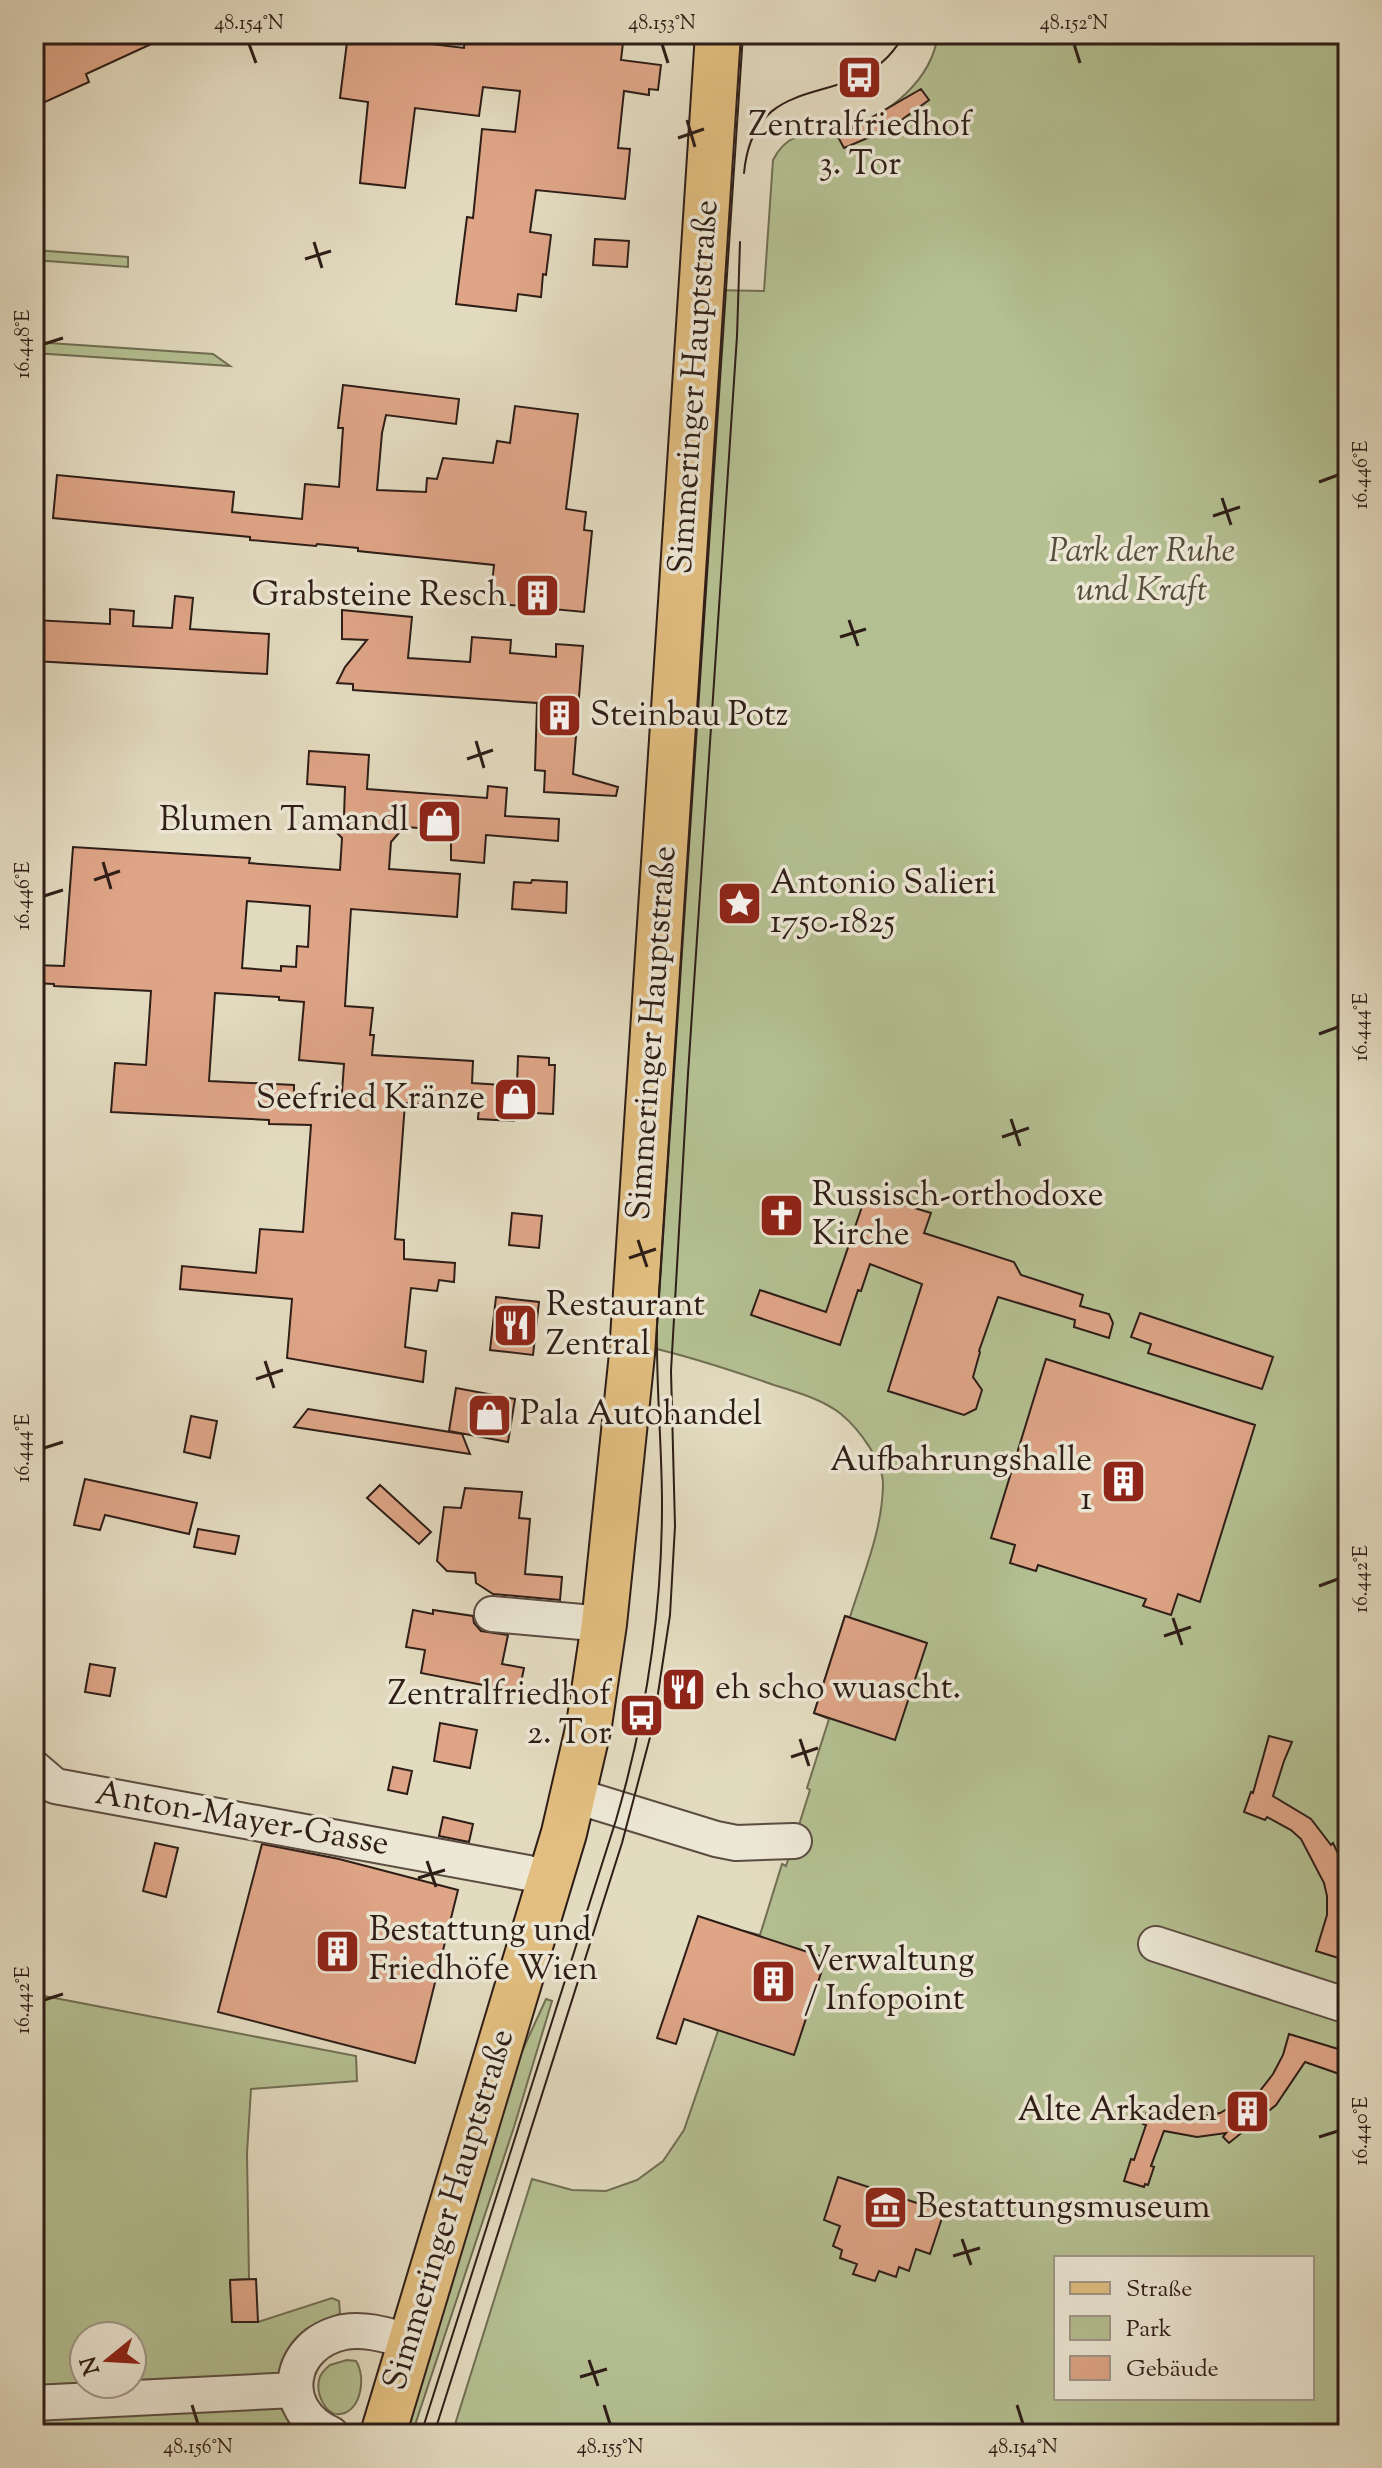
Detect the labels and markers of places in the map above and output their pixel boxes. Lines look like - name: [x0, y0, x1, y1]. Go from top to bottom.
- bus stop icon: Zentralfriedhof 3. Tor: [836, 54, 884, 102]
- place label: Zentralfriedhof 3. Tor: [748, 102, 973, 190]
- place label: Grabsteine Resch: [251, 572, 507, 621]
- building icon: Grabsteine Resch: [514, 572, 562, 620]
- building icon: Steinbau Potz: [535, 692, 583, 740]
- place label: Steinbau Potz: [590, 692, 788, 741]
- place label: Blumen Tamandl: [159, 797, 409, 846]
- shop icon: Blumen Tamandl: [416, 797, 464, 845]
- place label: Antonio Salieri 1750-1825: [770, 860, 996, 948]
- place icon: Antonio Salieri 1750-1825: [715, 880, 763, 928]
- place label: Seefried Kränze: [256, 1075, 485, 1124]
- shop icon: Seefried Kränze: [492, 1075, 540, 1123]
- place label: Russisch-orthodoxe Kirche: [812, 1172, 1104, 1260]
- church icon: Russisch-orthodoxe Kirche: [757, 1192, 805, 1240]
- place label: Restaurant Zentral: [546, 1282, 705, 1370]
- restaurant icon: Restaurant Zentral: [491, 1302, 539, 1350]
- shop icon: Pala Autohandel: [465, 1391, 513, 1439]
- place label: Pala Autohandel: [520, 1391, 762, 1440]
- place label: Aufbahrungshalle 1: [830, 1437, 1092, 1525]
- building icon: Aufbahrungshalle 1: [1099, 1457, 1147, 1505]
- restaurant icon: eh scho wuascht.: [660, 1665, 708, 1713]
- place label: eh scho wuascht.: [715, 1665, 961, 1714]
- place label: Zentralfriedhof 2. Tor: [388, 1671, 612, 1759]
- bus stop icon: Zentralfriedhof 2. Tor: [618, 1691, 666, 1739]
- place label: Bestattung und Friedhöfe Wien: [369, 1907, 598, 1995]
- building icon: Bestattung und Friedhöfe Wien: [314, 1927, 362, 1975]
- place label: Verwaltung / Infopoint: [804, 1937, 975, 2025]
- building icon: Verwaltung / Infopoint: [749, 1957, 797, 2005]
- place label: Alte Arkaden: [1017, 2087, 1217, 2136]
- building icon: Alte Arkaden: [1224, 2087, 1272, 2135]
- museum icon: Bestattungsmuseum: [861, 2184, 909, 2232]
- place label: Bestattungsmuseum: [916, 2184, 1210, 2233]

